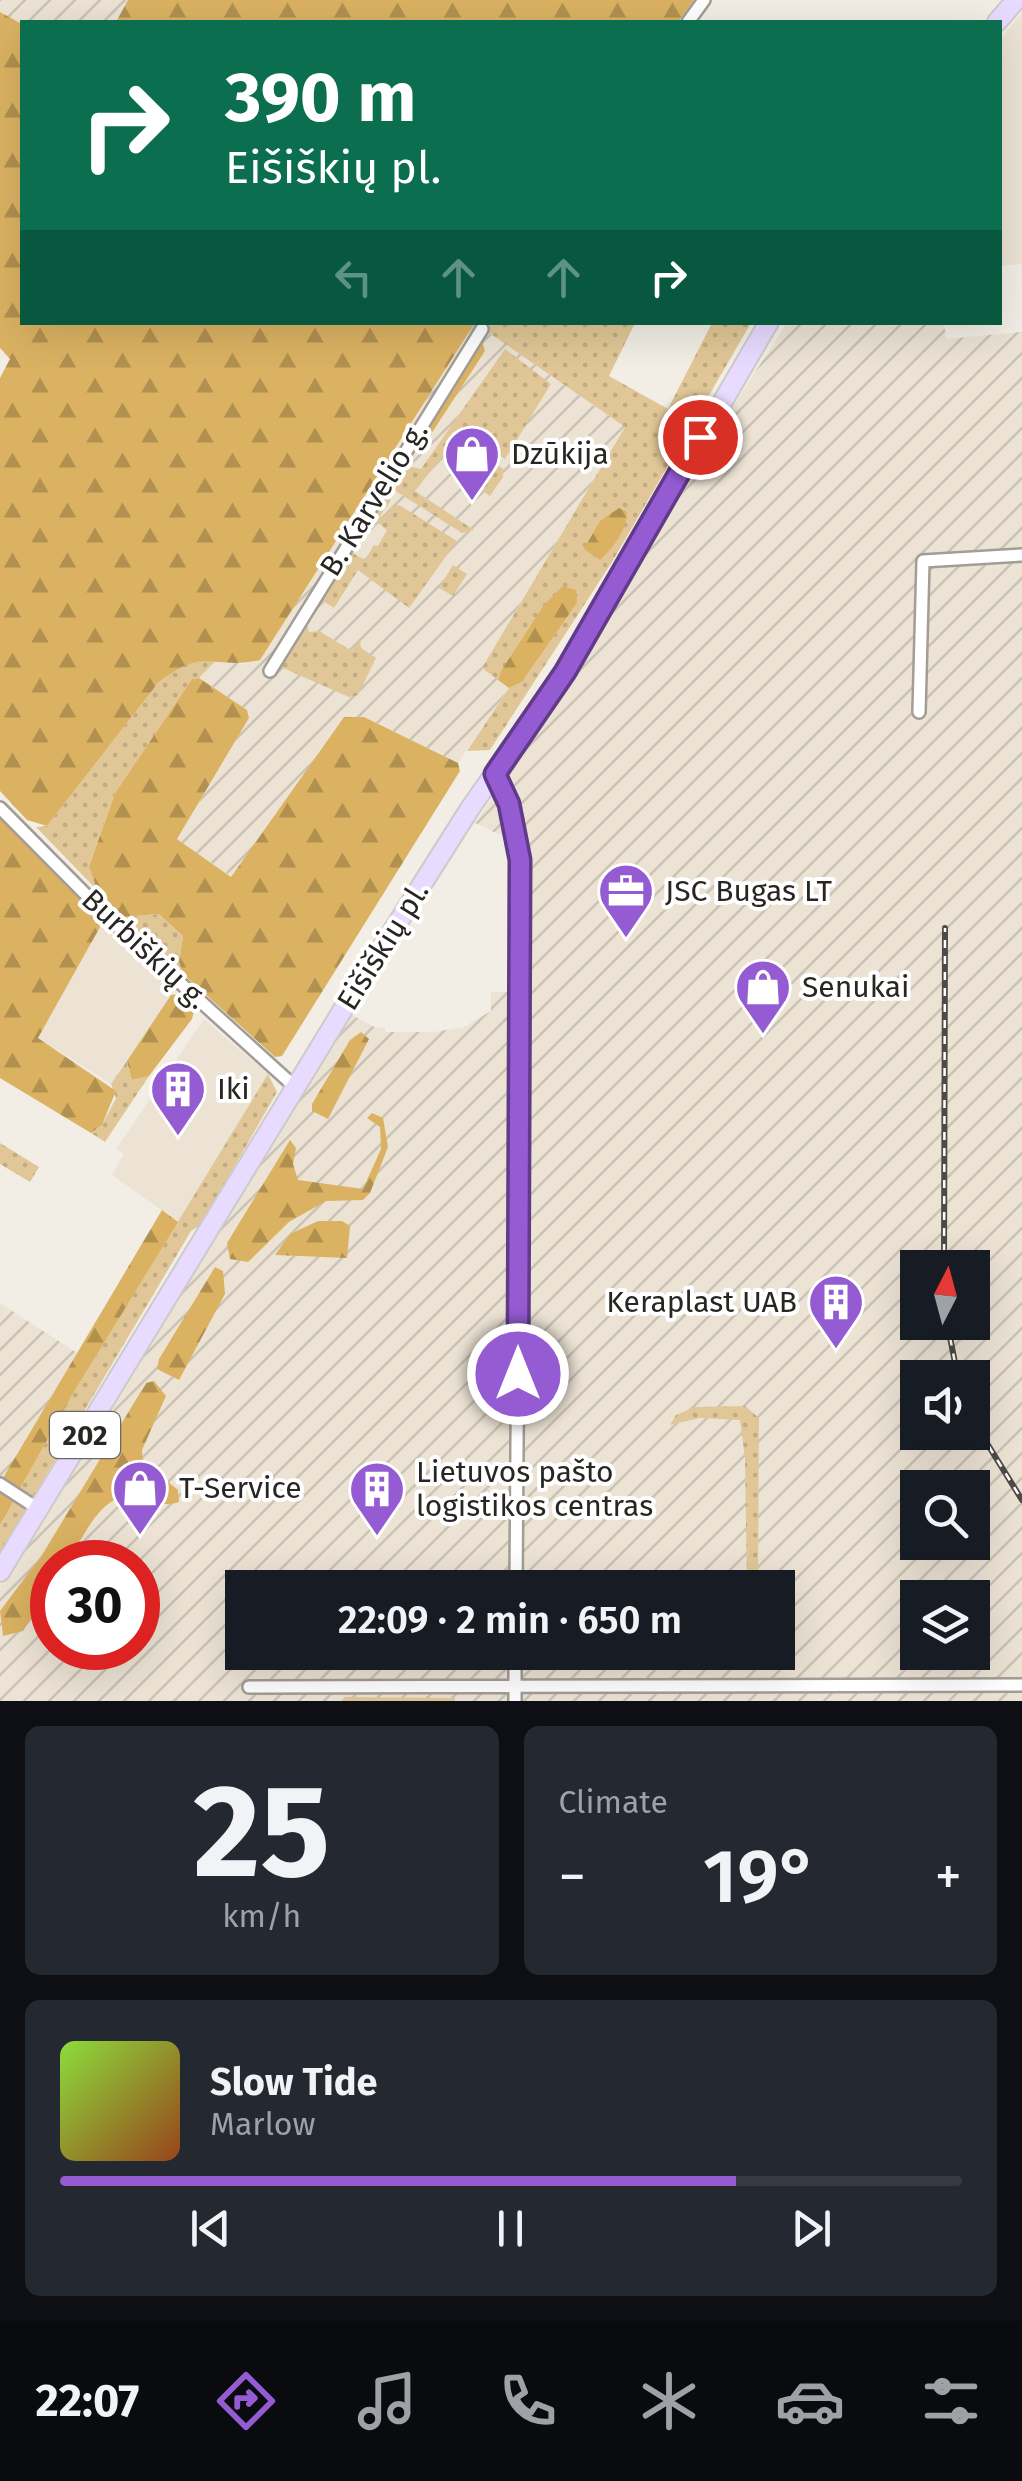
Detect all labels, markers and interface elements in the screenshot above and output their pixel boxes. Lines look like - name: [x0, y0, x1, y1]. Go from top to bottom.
- text: 390 m: [225, 56, 417, 140]
- icon: right: [60, 60, 190, 190]
- text: Eišiškių pl.: [225, 141, 441, 195]
- icon: left: [326, 250, 381, 305]
- icon: ahead: [431, 250, 486, 305]
- icon: ahead: [536, 250, 591, 305]
- icon: right: [641, 250, 696, 305]
- pin: [658, 395, 743, 480]
- icon: arrive: [673, 410, 728, 465]
- street label: B. Karvelio g.: [312, 415, 436, 583]
- shop icon: Dzūkija: [442, 424, 502, 503]
- place label: Dzūkija: [511, 436, 609, 472]
- office icon: JSC Bugas LT: [596, 861, 656, 940]
- place label: JSC Bugas LT: [665, 873, 832, 909]
- street label: Eišiškių pl.: [330, 875, 436, 1017]
- street label: Burbiškių g.: [74, 881, 216, 1017]
- shop icon: Senukai: [733, 957, 793, 1036]
- place label: Senukai: [802, 969, 909, 1005]
- building icon: Iki: [148, 1059, 208, 1138]
- place label: Iki: [217, 1071, 250, 1107]
- north arrow: [900, 1250, 990, 1340]
- map controls: [900, 1250, 990, 1670]
- building icon: Keraplast UAB: [806, 1272, 866, 1351]
- place label: Keraplast UAB: [606, 1284, 797, 1320]
- position arrow: [466, 1322, 570, 1426]
- button: sound: [900, 1360, 990, 1450]
- road number: 202: [50, 1412, 120, 1458]
- place label: Lietuvos pašto logistikos centras: [416, 1454, 653, 1524]
- shop icon: T-Service: [110, 1458, 170, 1537]
- building icon: Lietuvos pašto logistikos centras: [347, 1459, 407, 1538]
- place label: T-Service: [179, 1470, 302, 1506]
- button: search: [900, 1470, 990, 1560]
- speed limit sign: 30: [30, 1540, 160, 1670]
- button: layers: [900, 1580, 990, 1670]
- text: 22:09 · 2 min · 650 m: [338, 1597, 682, 1643]
- text: 25: [193, 1754, 330, 1910]
- text: Climate: [559, 1783, 668, 1821]
- text: 19°: [703, 1832, 818, 1922]
- text: −: [559, 1844, 586, 1910]
- text: +: [935, 1844, 962, 1910]
- text: km/h: [222, 1897, 301, 1935]
- text: Slow Tide: [210, 2059, 378, 2105]
- text: Marlow: [210, 2105, 316, 2143]
- icon: previous: [183, 2201, 238, 2256]
- icon: pause: [483, 2201, 538, 2256]
- icon: next: [784, 2201, 839, 2256]
- icon: directions: [211, 2366, 281, 2436]
- icon: music: [352, 2366, 422, 2436]
- icon: phone: [493, 2366, 563, 2436]
- icon: climate: [634, 2366, 704, 2436]
- icon: car: [775, 2366, 845, 2436]
- icon: filters: [916, 2366, 986, 2436]
- text: 22:07: [36, 2374, 139, 2428]

